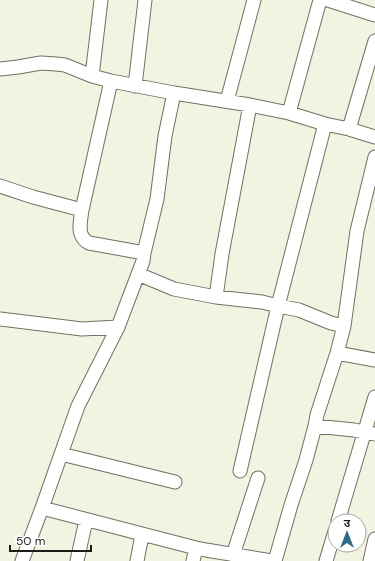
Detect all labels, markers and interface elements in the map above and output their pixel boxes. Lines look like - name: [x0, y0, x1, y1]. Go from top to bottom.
- north arrow: [327, 513, 367, 553]
- text: उ: [344, 516, 351, 530]
- scale bar: [10, 527, 91, 553]
- text: 50 m: [16, 533, 45, 549]

